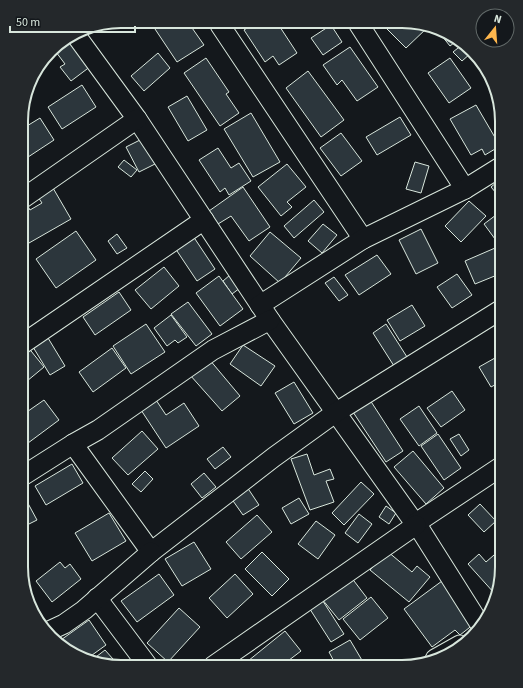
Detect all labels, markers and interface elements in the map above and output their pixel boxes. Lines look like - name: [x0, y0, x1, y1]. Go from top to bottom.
- scale bar: [10, 8, 135, 34]
- north arrow: [475, 8, 515, 48]
- text: N: [492, 11, 503, 27]
- text: 50 m: [16, 14, 40, 31]

